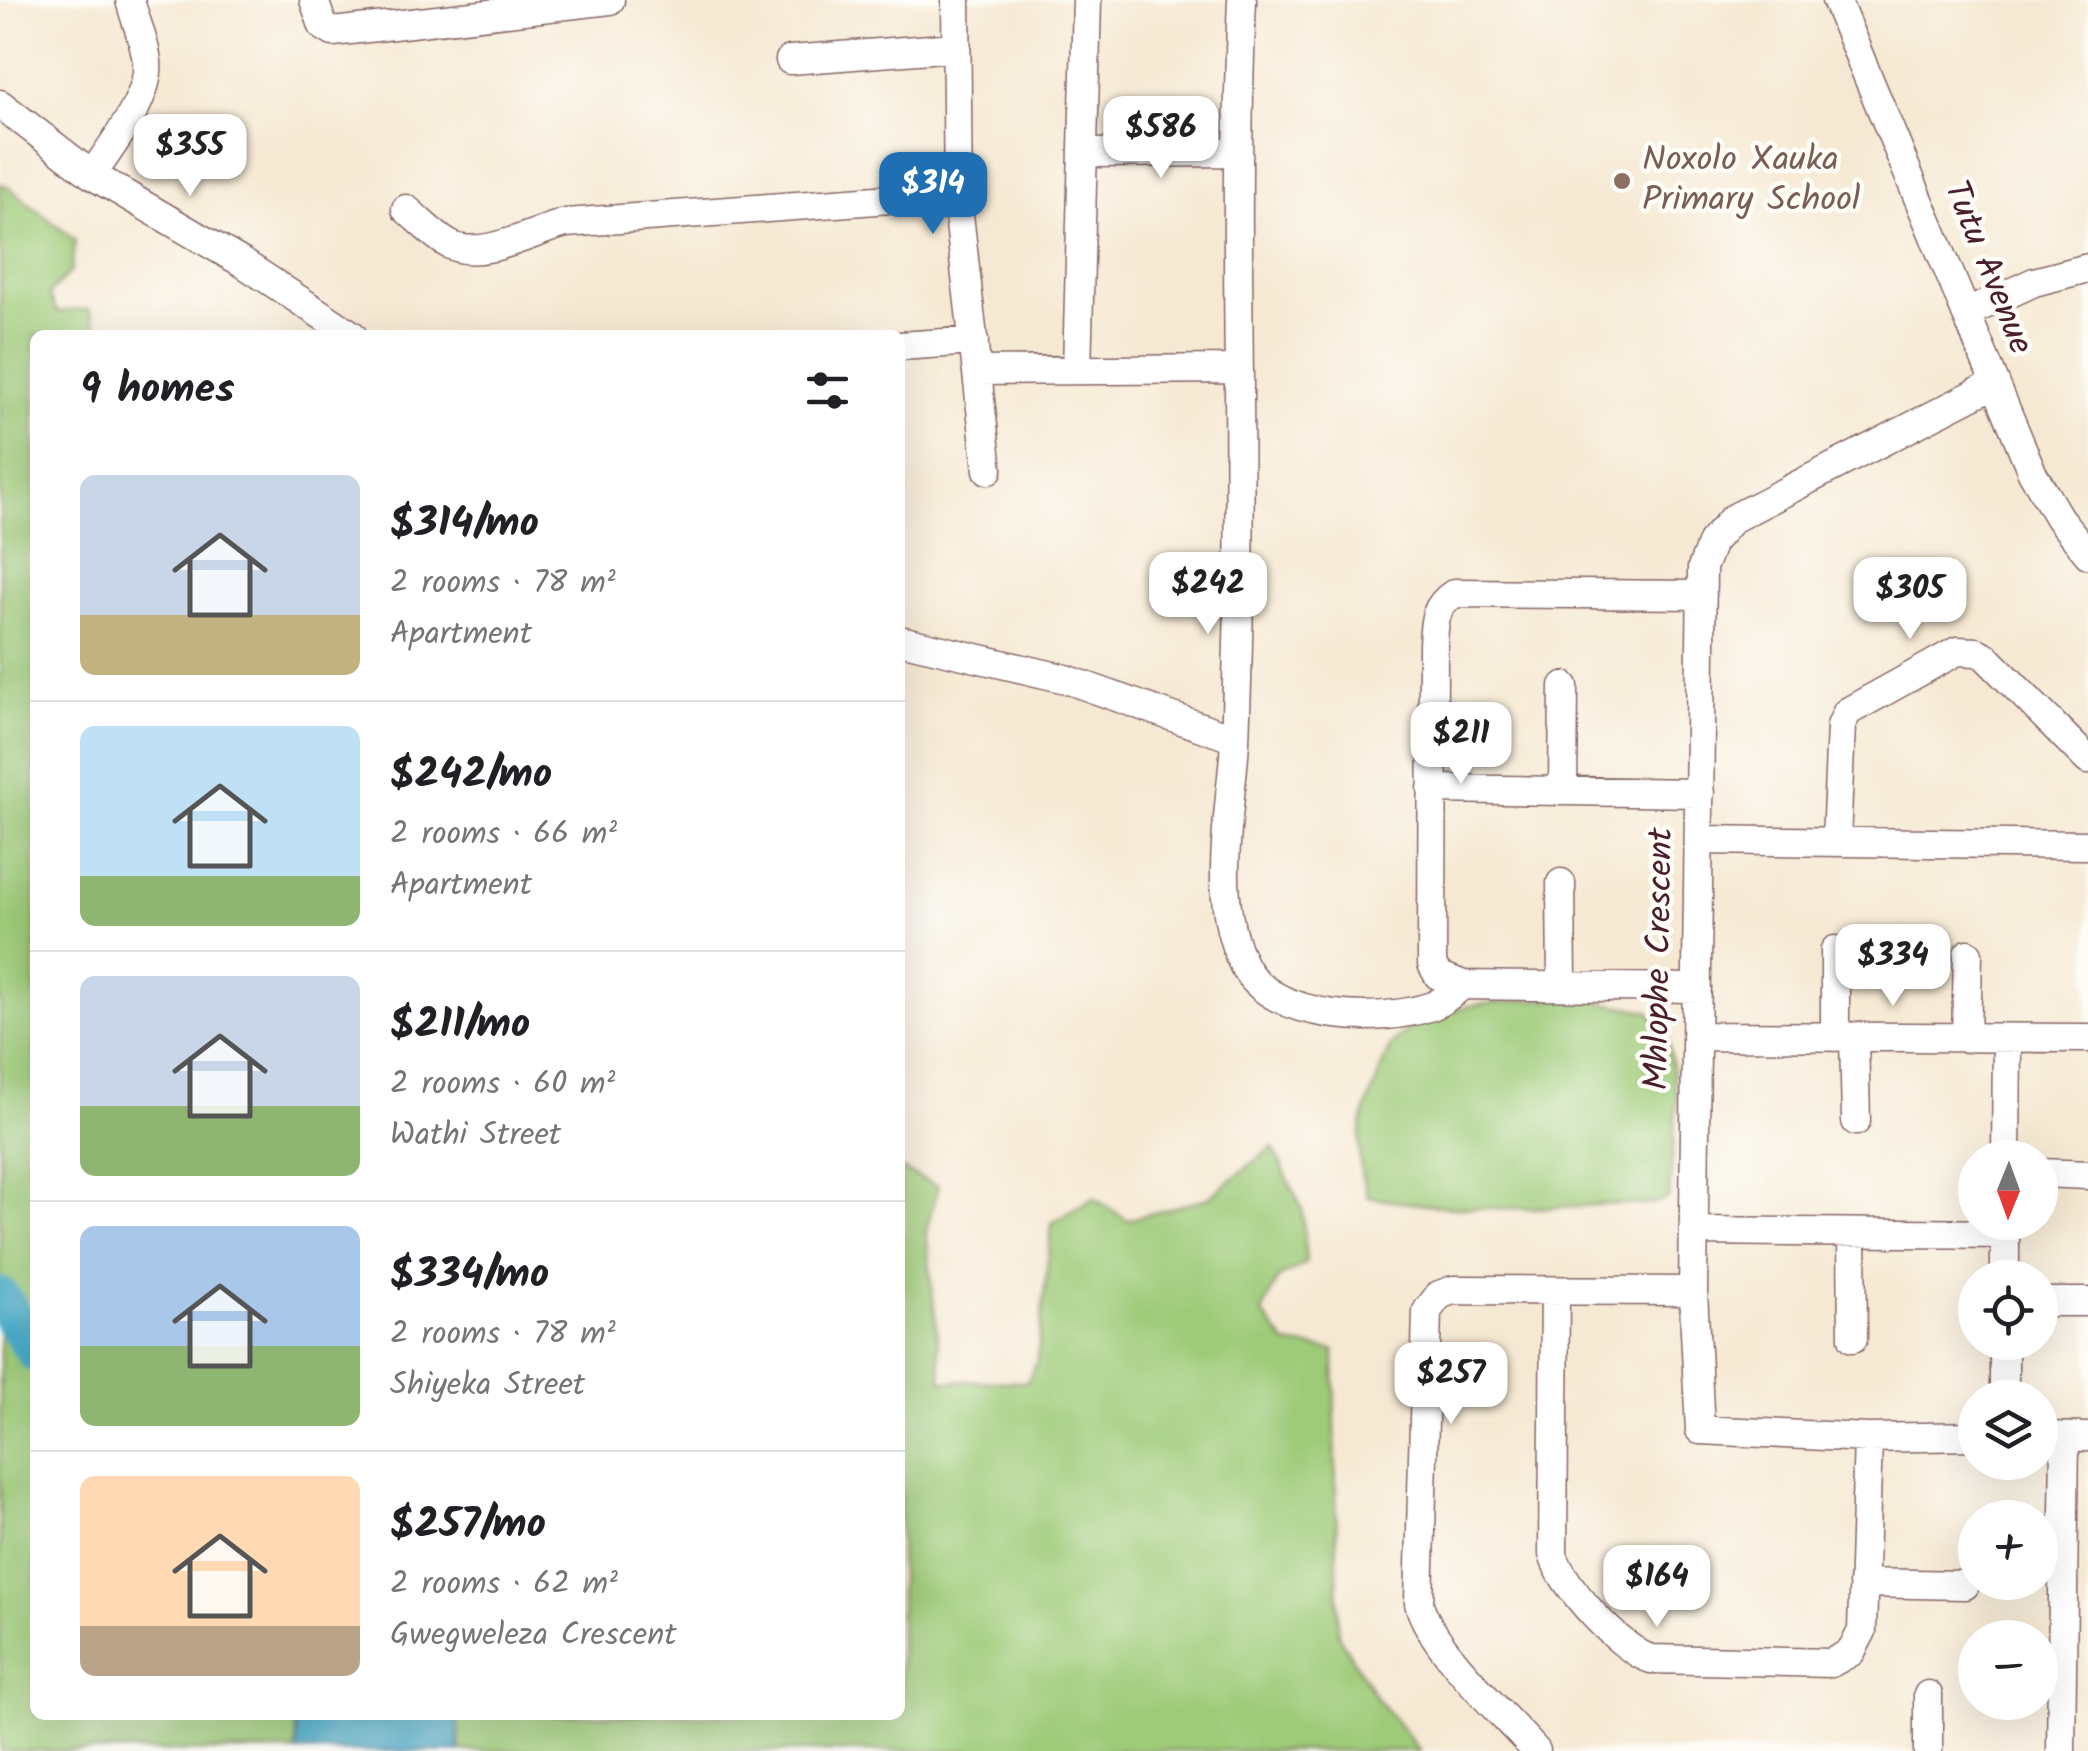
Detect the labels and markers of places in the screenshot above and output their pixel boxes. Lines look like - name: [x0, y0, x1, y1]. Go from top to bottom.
- pin: $586: [1102, 96, 1220, 181]
- pin: $355: [131, 114, 249, 199]
- place label: Noxolo Xauka Primary School: [1642, 133, 1860, 229]
- pin: $314: [874, 152, 992, 237]
- marker: Noxolo Xauka Primary School: [1611, 170, 1633, 192]
- pin: $242: [1149, 552, 1267, 637]
- pin: $305: [1851, 557, 1969, 642]
- pin: $211: [1402, 702, 1520, 787]
- pin: $334: [1834, 924, 1952, 1009]
- pin: $257: [1392, 1342, 1510, 1427]
- pin: $164: [1598, 1545, 1716, 1630]

